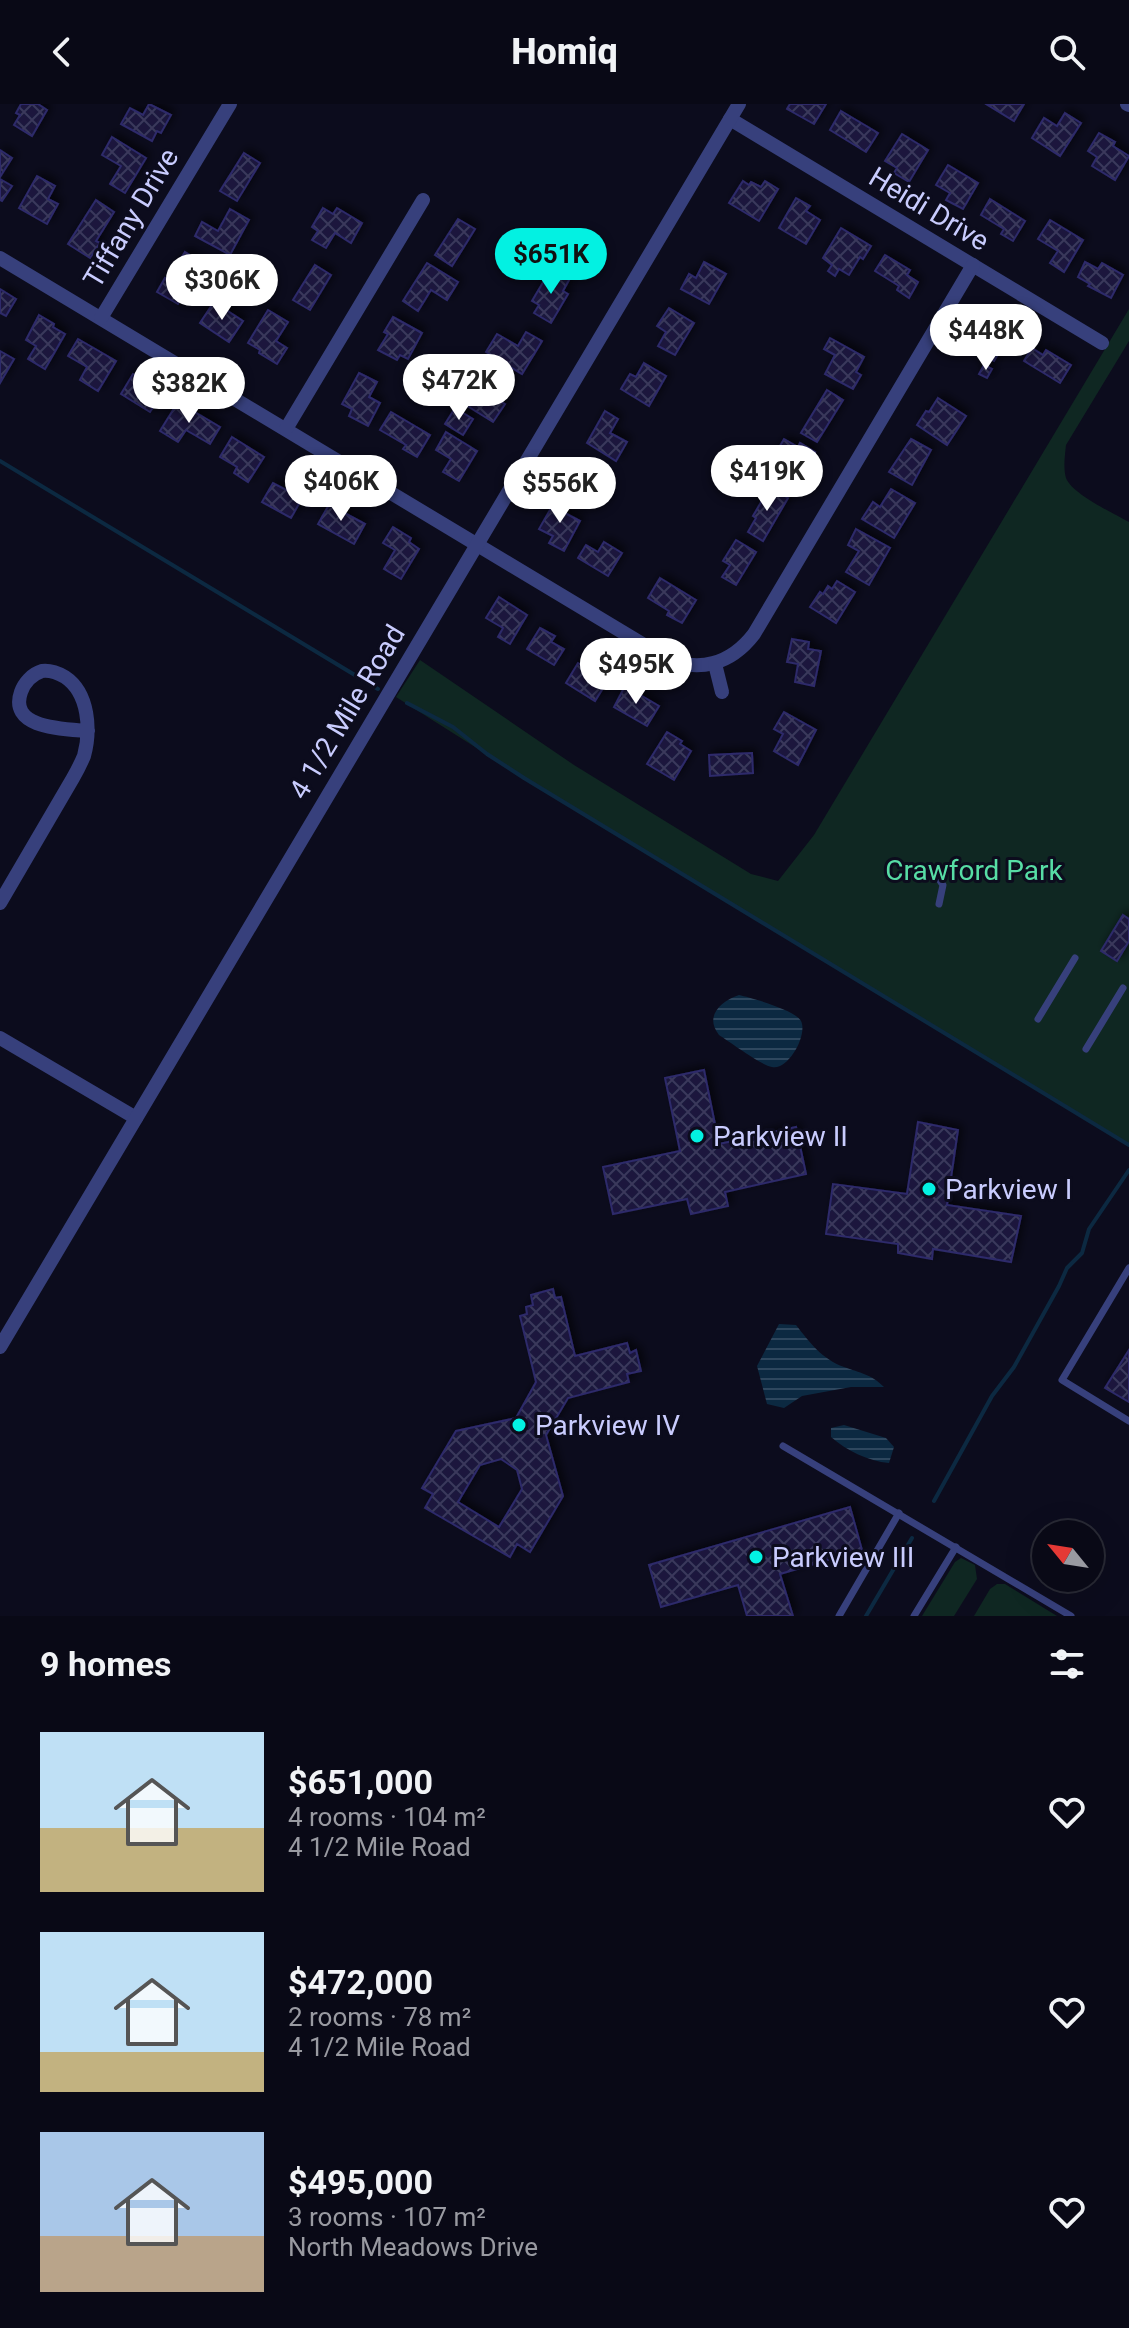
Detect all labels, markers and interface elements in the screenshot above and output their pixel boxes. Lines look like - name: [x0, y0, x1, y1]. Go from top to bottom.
- icon: back: [40, 30, 84, 74]
- icon: search: [1045, 30, 1089, 74]
- text: Homiq: [511, 31, 618, 73]
- street label: Tiffany Drive: [76, 142, 186, 294]
- street label: Heidi Drive: [863, 160, 995, 258]
- pin: $651K: [495, 228, 607, 296]
- text: $651K: [513, 239, 589, 269]
- pin: $306K: [166, 254, 278, 322]
- text: $306K: [184, 265, 260, 295]
- pin: $448K: [930, 304, 1042, 372]
- text: $448K: [948, 315, 1024, 345]
- pin: $472K: [403, 354, 515, 422]
- pin: $382K: [133, 357, 245, 425]
- text: $472K: [421, 365, 497, 395]
- text: $382K: [151, 368, 227, 398]
- pin: $419K: [711, 445, 823, 513]
- pin: $406K: [285, 455, 397, 523]
- text: $419K: [729, 456, 805, 486]
- pin: $556K: [504, 457, 616, 525]
- text: $406K: [303, 466, 379, 496]
- text: $556K: [522, 468, 598, 498]
- street label: 4 1/2 Mile Road: [282, 619, 412, 805]
- pin: $495K: [580, 638, 692, 706]
- text: $495K: [598, 649, 674, 679]
- park label: Crawford Park: [885, 854, 1064, 887]
- place label: Parkview II: [713, 1120, 848, 1153]
- marker: Parkview II: [688, 1127, 706, 1145]
- place label: Parkview I: [945, 1173, 1072, 1206]
- marker: Parkview I: [920, 1180, 938, 1198]
- place label: Parkview IV: [535, 1409, 680, 1442]
- marker: Parkview IV: [510, 1416, 528, 1434]
- north arrow: [1032, 1520, 1104, 1592]
- map controls: [1032, 1520, 1104, 1592]
- place label: Parkview III: [772, 1541, 914, 1574]
- marker: Parkview III: [747, 1548, 765, 1566]
- icon: filters: [1045, 1642, 1089, 1686]
- text: 9 homes: [40, 1644, 171, 1684]
- text: $651,000: [288, 1762, 433, 1802]
- icon: home: [104, 1764, 200, 1860]
- icon: heart: [1045, 1790, 1089, 1834]
- text: 4 rooms · 104 m²: [288, 1802, 486, 1832]
- text: 4 1/2 Mile Road: [288, 1832, 471, 1862]
- text: $472,000: [288, 1962, 433, 2002]
- icon: home: [104, 1964, 200, 2060]
- icon: heart: [1045, 1990, 1089, 2034]
- text: 2 rooms · 78 m²: [288, 2002, 471, 2032]
- text: 4 1/2 Mile Road: [288, 2032, 471, 2062]
- text: $495,000: [288, 2162, 433, 2202]
- icon: home: [104, 2164, 200, 2260]
- icon: heart: [1045, 2190, 1089, 2234]
- text: 3 rooms · 107 m²: [288, 2202, 486, 2232]
- text: North Meadows Drive: [288, 2232, 538, 2262]

